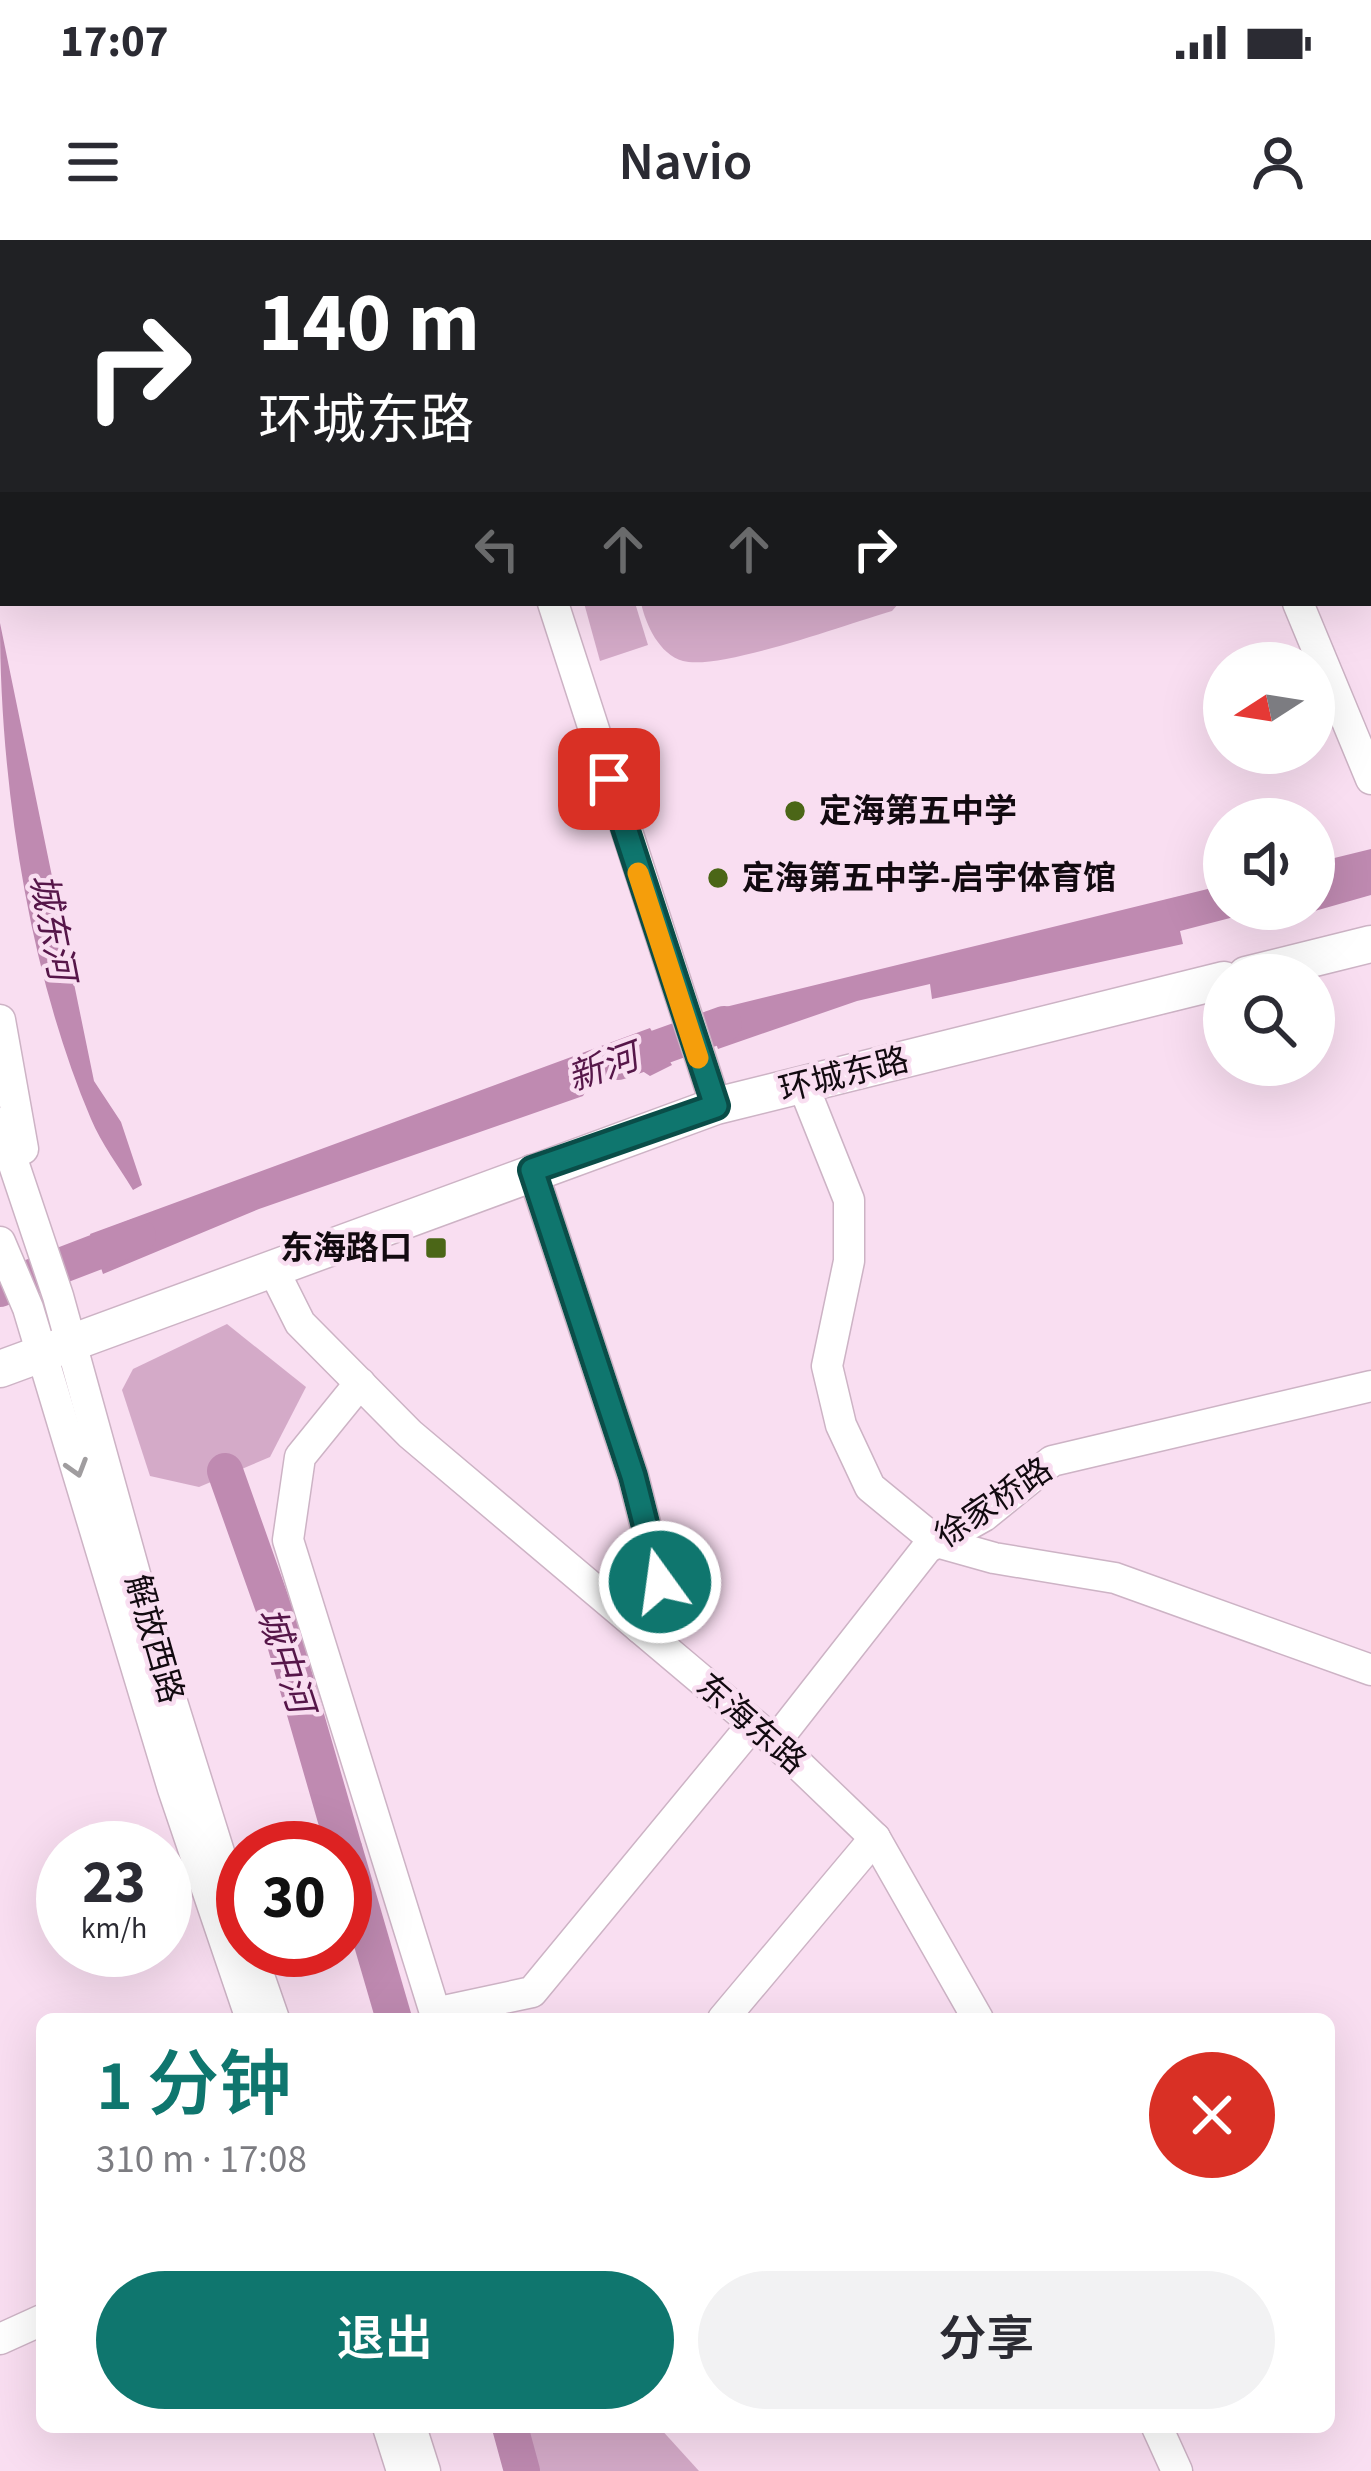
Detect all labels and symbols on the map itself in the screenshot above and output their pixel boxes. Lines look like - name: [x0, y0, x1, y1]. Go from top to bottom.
- north arrow: [1203, 642, 1335, 774]
- pin: [558, 728, 660, 830]
- place label: 定海第五中学: [819, 788, 1017, 835]
- marker: 定海第五中学: [782, 798, 808, 824]
- place label: 定海第五中学-启宇体育馆: [742, 855, 1116, 902]
- marker: 定海第五中学-启宇体育馆: [705, 865, 731, 891]
- water label: 城东河: [17, 869, 88, 991]
- water label: 新河: [560, 1030, 651, 1104]
- street label: 环城东路: [774, 1036, 914, 1114]
- place label: 东海路口: [280, 1225, 412, 1272]
- marker: 东海路口: [423, 1235, 449, 1261]
- street label: 徐家桥路: [926, 1447, 1062, 1559]
- one-way arrow: [63, 1457, 88, 1478]
- position arrow: [597, 1519, 723, 1645]
- street label: 解放西路: [113, 1569, 195, 1709]
- water label: 城中河: [244, 1601, 328, 1725]
- street label: 东海东路: [686, 1663, 816, 1785]
- speed limit sign: 30: [216, 1821, 372, 1977]

